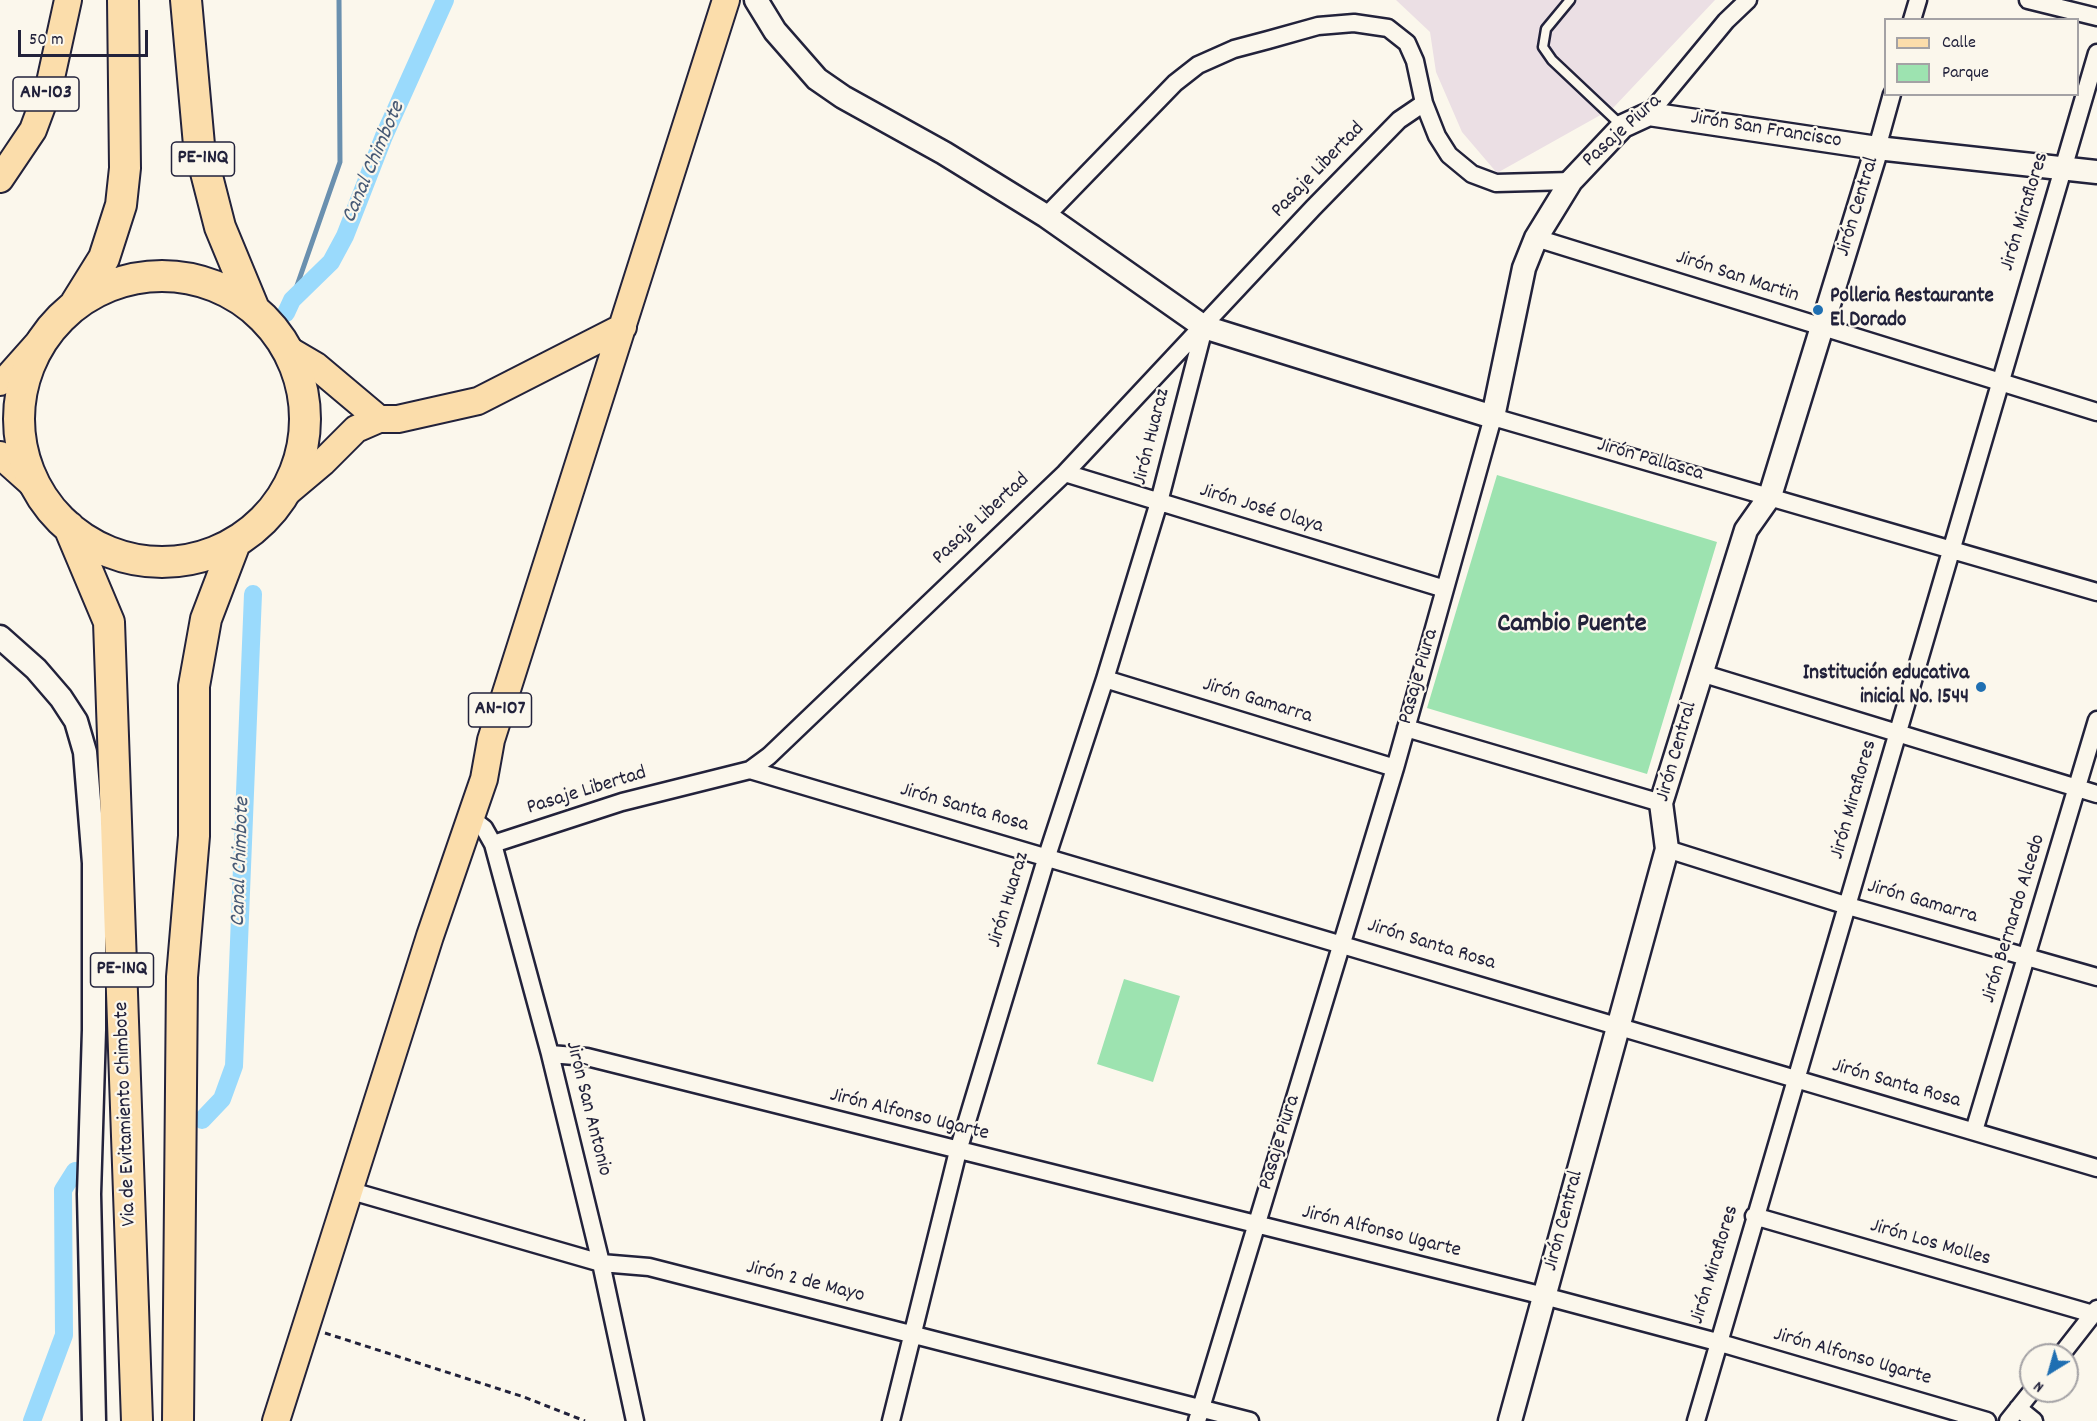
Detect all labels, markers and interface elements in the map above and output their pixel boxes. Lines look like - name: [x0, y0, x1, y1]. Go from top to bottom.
- scale bar: [21, 18, 152, 56]
- legend: [1884, 18, 2079, 96]
- text: 50 m: [29, 28, 64, 53]
- text: Calle: [1942, 31, 1976, 56]
- text: Parque: [1942, 61, 1989, 86]
- road number: AN-103: [13, 77, 79, 111]
- street label: Pasaje Piura: [1578, 90, 1668, 174]
- water label: Canal Chimbote: [338, 98, 412, 228]
- street label: Jirón San Francisco: [1689, 107, 1843, 155]
- street label: Pasaje Libertad: [1267, 118, 1371, 224]
- road number: PE-1NQ: [172, 142, 234, 176]
- street label: Jirón Miraflores: [1996, 150, 2056, 274]
- street label: Jirón Central: [1832, 154, 1886, 260]
- street label: Jirón San Martin: [1672, 246, 1802, 310]
- place label: Polleria Restaurante El Dorado: [1830, 285, 1994, 335]
- marker: Polleria Restaurante El Dorado: [1811, 303, 1825, 317]
- street label: Jirón Huaraz: [1129, 386, 1177, 488]
- street label: Jirón Pallasca: [1594, 434, 1706, 488]
- street label: Pasaje Libertad: [928, 469, 1036, 571]
- street label: Jirón José Olaya: [1196, 479, 1326, 541]
- district label: Cambio Puente: [1497, 610, 1647, 642]
- street label: Pasaje Piura: [1394, 627, 1446, 727]
- place label: Institución educativa inicial No. 1544: [1803, 662, 1969, 712]
- street label: Jirón Gamarra: [1199, 673, 1315, 731]
- marker: Institución educativa inicial No. 1544: [1974, 680, 1988, 694]
- road number: AN-107: [468, 693, 532, 727]
- street label: Jirón Central: [1652, 699, 1704, 805]
- street label: Jirón Miraflores: [1826, 738, 1884, 862]
- street label: Pasaje Libertad: [524, 762, 650, 822]
- street label: Jirón Santa Rosa: [897, 779, 1031, 839]
- water label: Canal Chimbote: [227, 797, 257, 927]
- street label: Jirón Bernardo Alcedo: [1977, 832, 2053, 1006]
- street label: Jirón Huaraz: [984, 849, 1036, 951]
- street label: Jirón Gamarra: [1864, 875, 1980, 931]
- street label: Jirón Santa Rosa: [1364, 915, 1498, 977]
- road number: PE-1NQ: [90, 953, 154, 987]
- street label: Via de Evitamiento Chimbote: [110, 1001, 144, 1227]
- street label: Jirón San Antonio: [558, 1039, 616, 1179]
- street label: Jirón Santa Rosa: [1829, 1055, 1963, 1115]
- street label: Jirón Alfonso Ugarte: [827, 1084, 991, 1148]
- street label: Pasaje Piura: [1255, 1093, 1307, 1193]
- street label: Jirón Central: [1540, 1168, 1590, 1274]
- street label: Jirón Alfonso Ugarte: [1299, 1201, 1463, 1265]
- street label: Jirón Miraflores: [1686, 1203, 1746, 1327]
- street label: Jirón Los Molles: [1867, 1215, 1993, 1273]
- street label: Jirón 2 de Mayo: [743, 1256, 867, 1310]
- street label: Jirón Alfonso Ugarte: [1770, 1323, 1934, 1393]
- north arrow: [2019, 1343, 2079, 1403]
- text: N: [2029, 1375, 2049, 1398]

